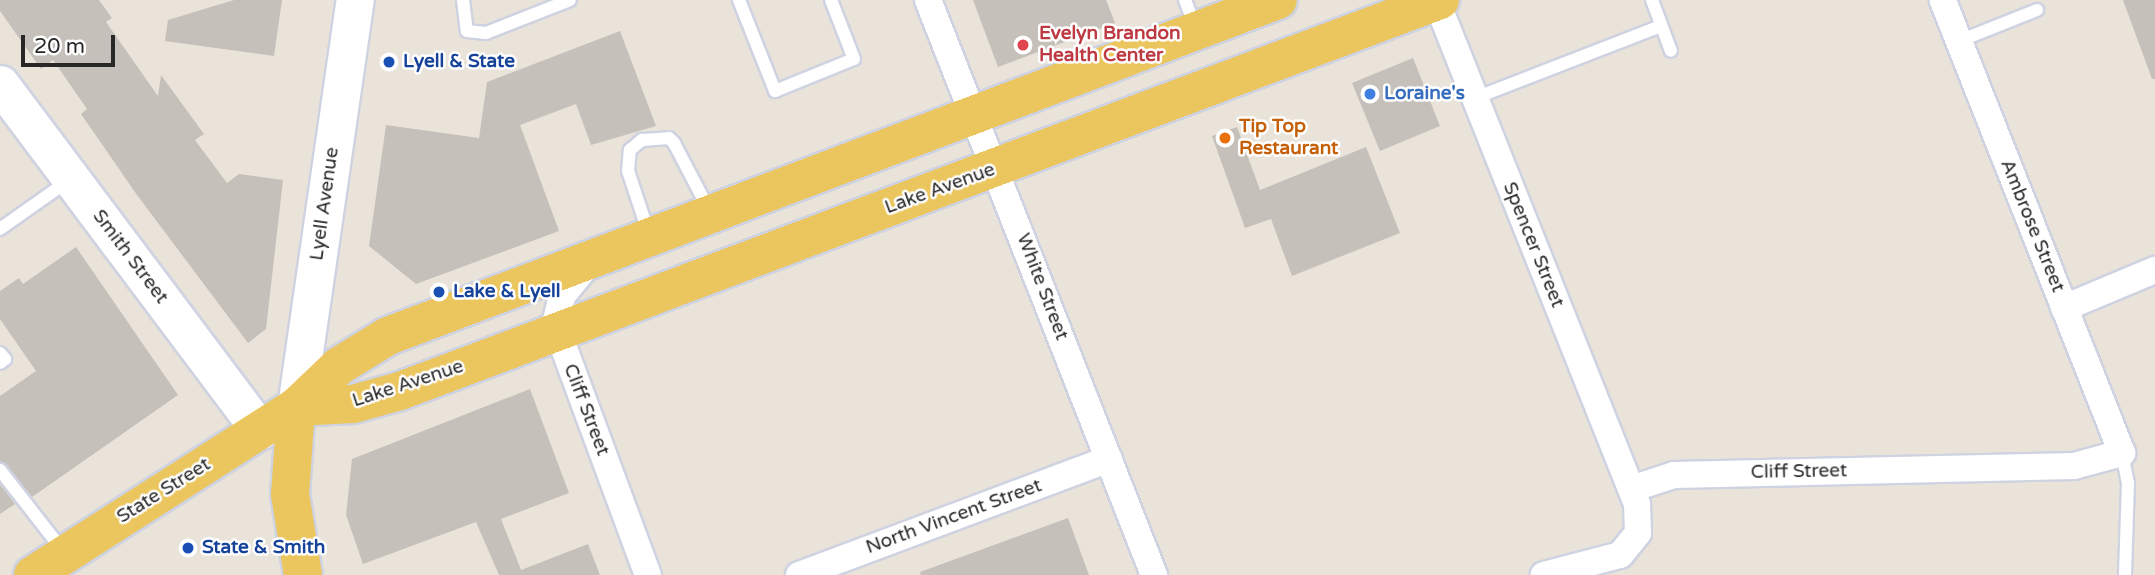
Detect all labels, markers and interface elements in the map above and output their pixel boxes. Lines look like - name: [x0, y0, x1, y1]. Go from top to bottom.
- scale bar: [24, 21, 119, 65]
- place label: Evelyn Brandon Health Center: [1039, 23, 1181, 67]
- text: 20 m: [34, 34, 85, 59]
- marker: Evelyn Brandon Health Center: [1013, 35, 1033, 55]
- place label: Lyell & State: [403, 51, 515, 73]
- marker: Lyell & State: [381, 54, 397, 70]
- place label: Loraine's: [1384, 83, 1465, 105]
- marker: Loraine's: [1362, 86, 1378, 102]
- place label: Tip Top Restaurant: [1239, 116, 1338, 160]
- marker: Tip Top Restaurant: [1217, 130, 1233, 146]
- street label: Lyell Avenue: [306, 146, 344, 262]
- street label: Ambrose Street: [1995, 156, 2069, 296]
- street label: Lake Avenue: [882, 159, 998, 219]
- street label: Spencer Street: [1497, 179, 1569, 311]
- street label: Smith Street: [87, 205, 173, 309]
- street label: White Street: [1011, 230, 1073, 344]
- place label: Lake & Lyell: [453, 281, 561, 303]
- marker: Lake & Lyell: [431, 284, 447, 300]
- street label: Lake Avenue: [350, 355, 466, 413]
- street label: Cliff Street: [558, 361, 614, 459]
- street label: State Street: [113, 453, 215, 529]
- street label: Cliff Street: [1751, 460, 1847, 484]
- street label: North Vincent Street: [863, 475, 1045, 559]
- place label: State & Smith: [202, 537, 325, 559]
- marker: State & Smith: [180, 540, 196, 556]

